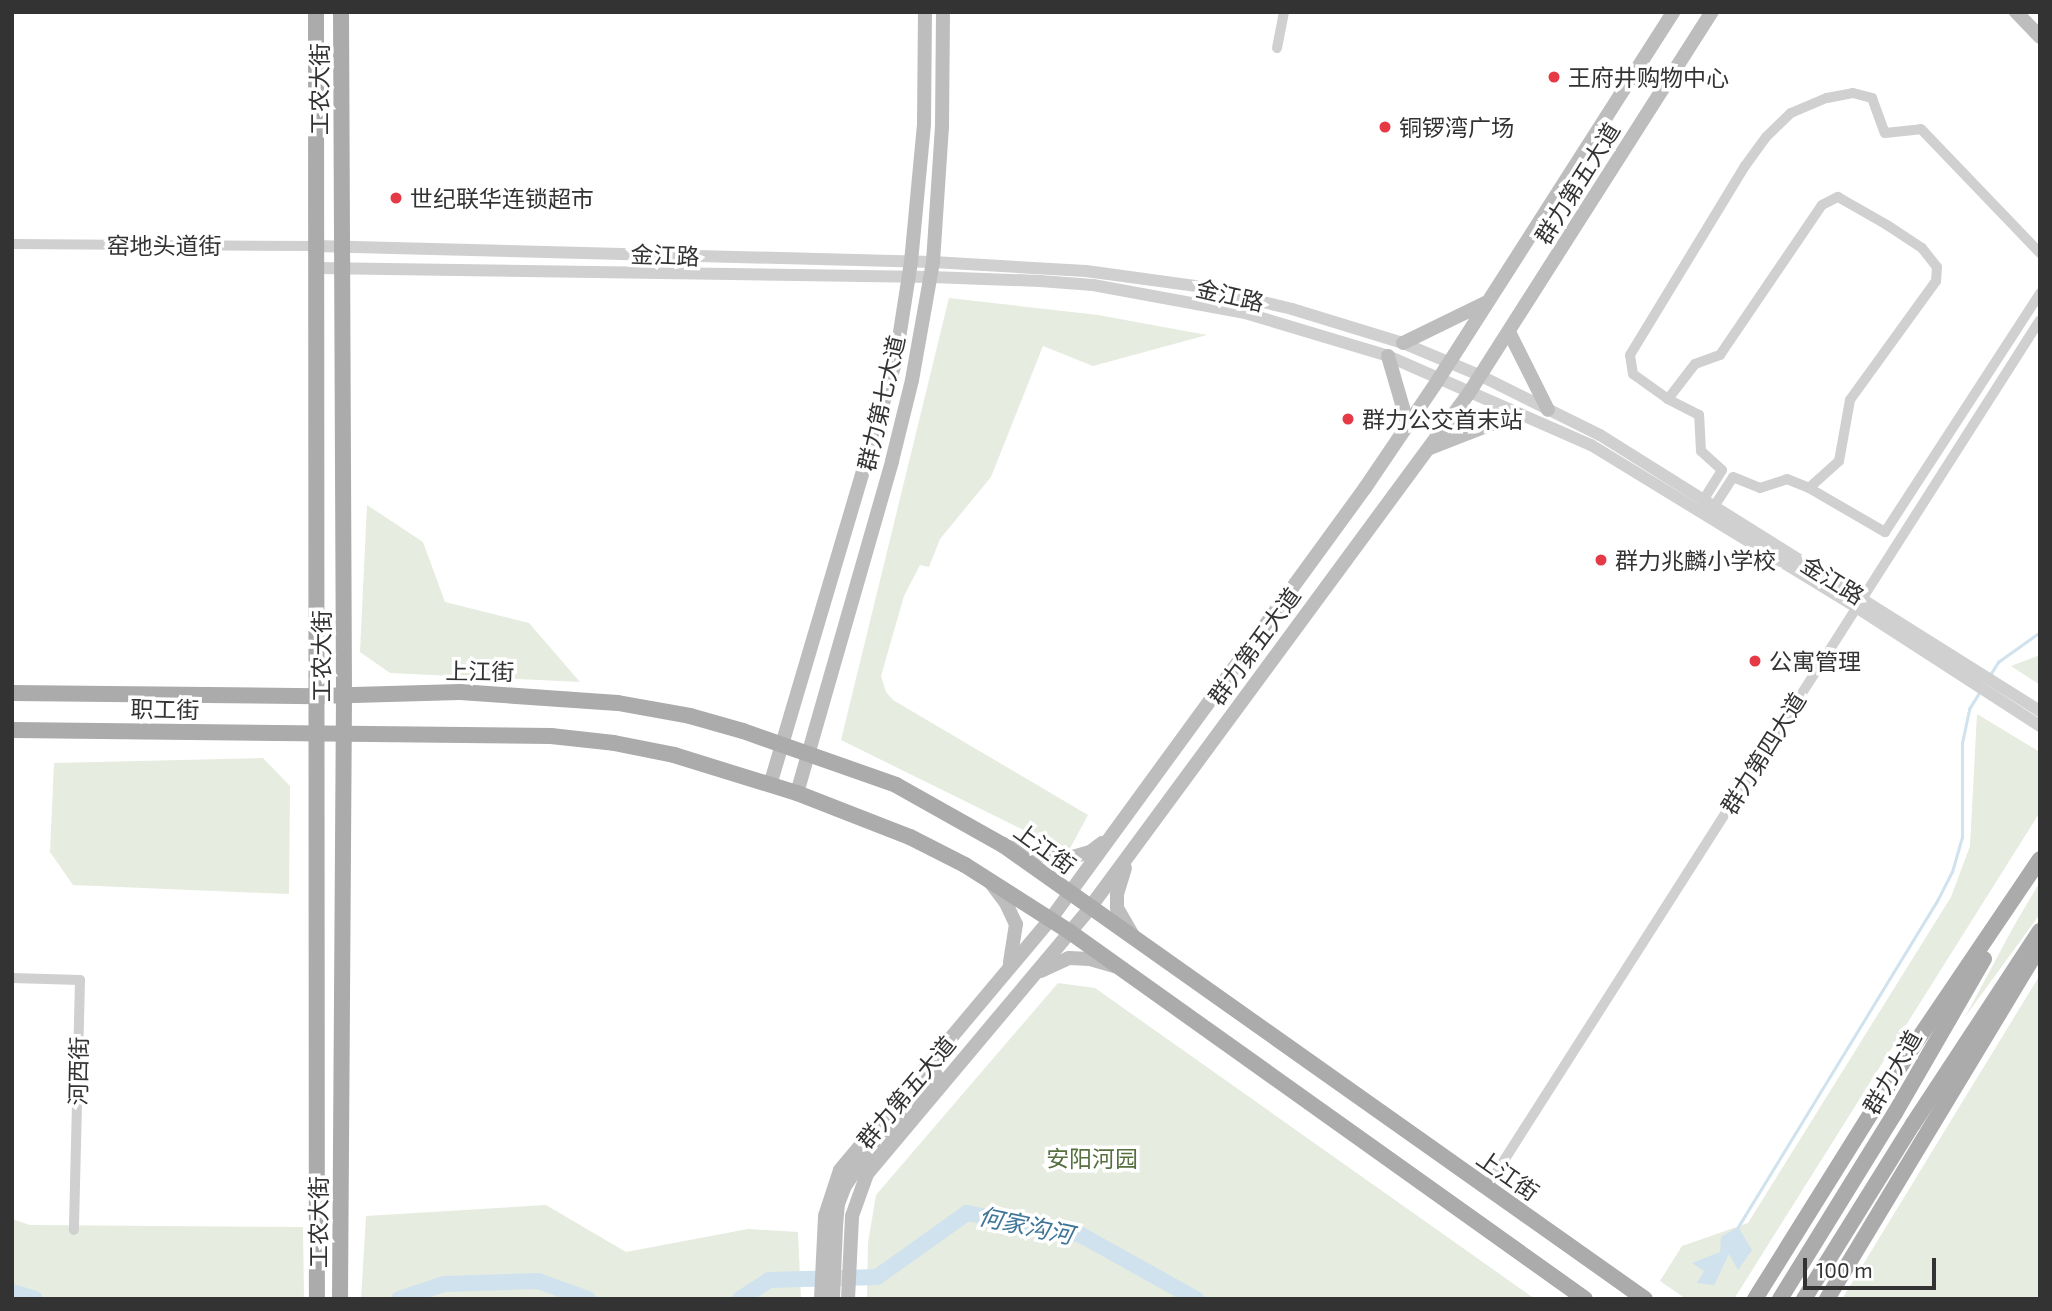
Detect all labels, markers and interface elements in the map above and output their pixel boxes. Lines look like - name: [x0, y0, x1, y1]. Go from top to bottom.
- street label: 工农大街: [305, 43, 333, 135]
- place label: 王府井购物中心: [1568, 63, 1729, 91]
- marker: 王府井购物中心: [1546, 69, 1562, 85]
- place label: 铜锣湾广场: [1399, 113, 1514, 141]
- street label: 群力第五大道: [1529, 117, 1625, 249]
- marker: 铜锣湾广场: [1377, 119, 1393, 135]
- place label: 世纪联华连锁超市: [410, 184, 594, 212]
- marker: 世纪联华连锁超市: [388, 190, 404, 206]
- street label: 窑地头道街: [107, 231, 221, 259]
- street label: 金江路: [630, 240, 700, 270]
- street label: 金江路: [1193, 274, 1267, 316]
- street label: 群力第七大道: [852, 333, 910, 473]
- place label: 群力公交首末站: [1362, 405, 1523, 433]
- marker: 群力公交首末站: [1340, 411, 1356, 427]
- place label: 群力兆麟小学校: [1615, 546, 1776, 574]
- street label: 金江路: [1796, 550, 1870, 610]
- marker: 群力兆麟小学校: [1593, 552, 1609, 568]
- street label: 群力第五大道: [1202, 582, 1306, 710]
- street label: 工农大街: [307, 610, 335, 702]
- place label: 公寓管理: [1769, 647, 1861, 675]
- marker: 公寓管理: [1747, 653, 1763, 669]
- street label: 上江街: [445, 657, 515, 685]
- street label: 群力第四大道: [1715, 687, 1811, 819]
- street label: 职工街: [130, 695, 200, 723]
- street label: 上江街: [1009, 817, 1081, 879]
- street label: 群力大道: [1857, 1025, 1927, 1119]
- street label: 群力第五大道: [851, 1030, 961, 1154]
- street label: 河西街: [64, 1036, 92, 1106]
- park label: 安阳河园: [1046, 1144, 1138, 1172]
- street label: 上江街: [1472, 1144, 1544, 1206]
- street label: 工农大街: [304, 1176, 332, 1268]
- water label: 何家沟河: [976, 1201, 1076, 1249]
- scale bar: [1807, 1244, 1940, 1288]
- text: 100 m: [1816, 1257, 1873, 1282]

